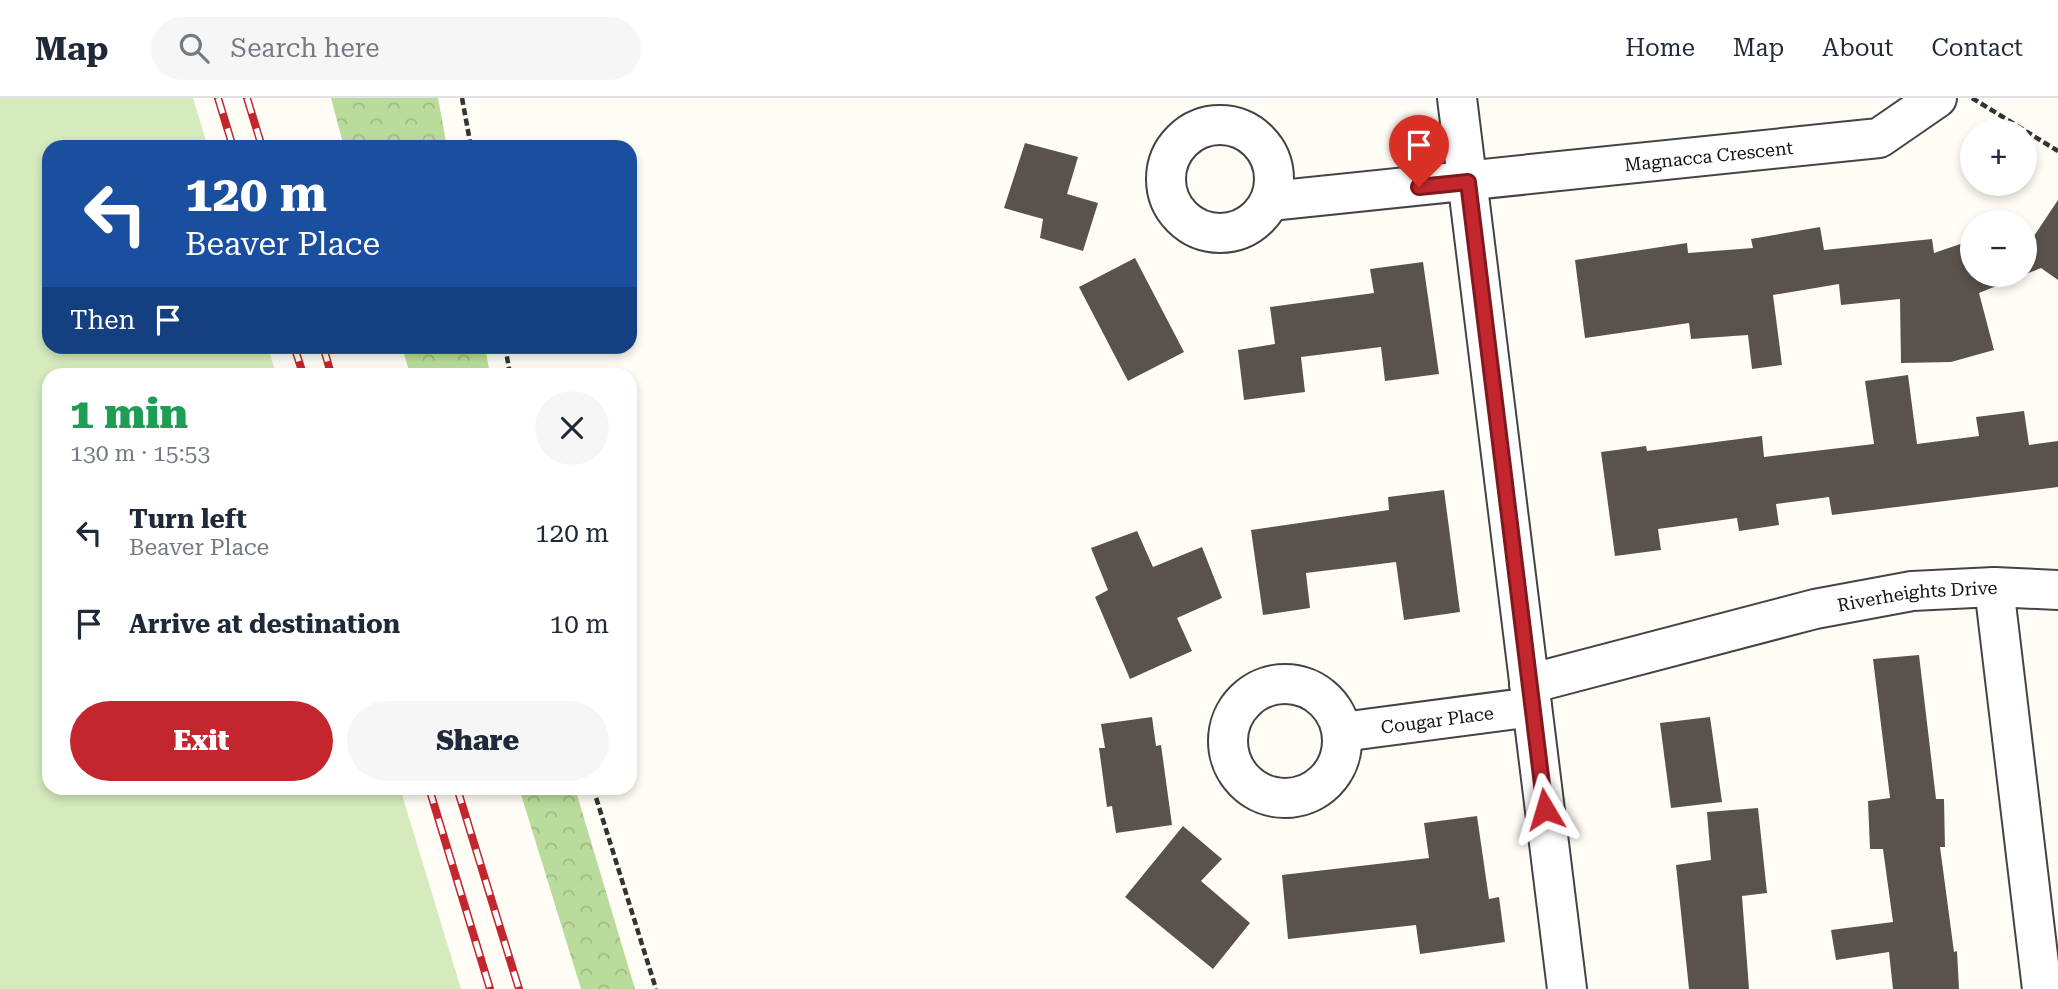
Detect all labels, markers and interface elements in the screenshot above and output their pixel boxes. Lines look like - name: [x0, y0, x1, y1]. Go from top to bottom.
- search box: [151, 17, 641, 80]
- text: Map: [35, 29, 109, 68]
- icon: search: [175, 29, 213, 67]
- text: Search here: [231, 33, 380, 63]
- text: Home: [1625, 34, 1695, 62]
- text: Map: [1733, 34, 1784, 62]
- text: About: [1822, 34, 1893, 62]
- text: Contact: [1931, 34, 2023, 62]
- pin: [1389, 115, 1449, 187]
- map controls: [1960, 119, 2037, 287]
- button: +: [1960, 119, 2037, 196]
- icon: arrive: [1400, 126, 1438, 164]
- street label: Magnacca Crescent: [1623, 136, 1794, 175]
- text: 120 m: [185, 166, 327, 223]
- icon: left: [70, 168, 161, 259]
- button: −: [1960, 210, 2037, 287]
- text: Beaver Place: [185, 225, 380, 263]
- icon: arrive: [149, 301, 187, 339]
- text: Then: [70, 305, 135, 335]
- text: 1 min: [70, 389, 188, 438]
- button: close: [535, 391, 609, 465]
- text: 130 m · 15:53: [70, 440, 210, 467]
- text: Turn left: [129, 504, 247, 534]
- icon: left: [70, 514, 108, 552]
- text: 120 m: [535, 518, 609, 548]
- text: Beaver Place: [129, 534, 269, 561]
- street label: Riverheights Drive: [1835, 576, 1998, 615]
- icon: arrive: [70, 605, 108, 643]
- text: Arrive at destination: [129, 609, 400, 639]
- text: 10 m: [550, 609, 609, 639]
- button: Exit: [70, 701, 333, 781]
- button: Share: [347, 701, 609, 781]
- street label: Cougar Place: [1380, 702, 1495, 737]
- position arrow: [1508, 772, 1582, 846]

